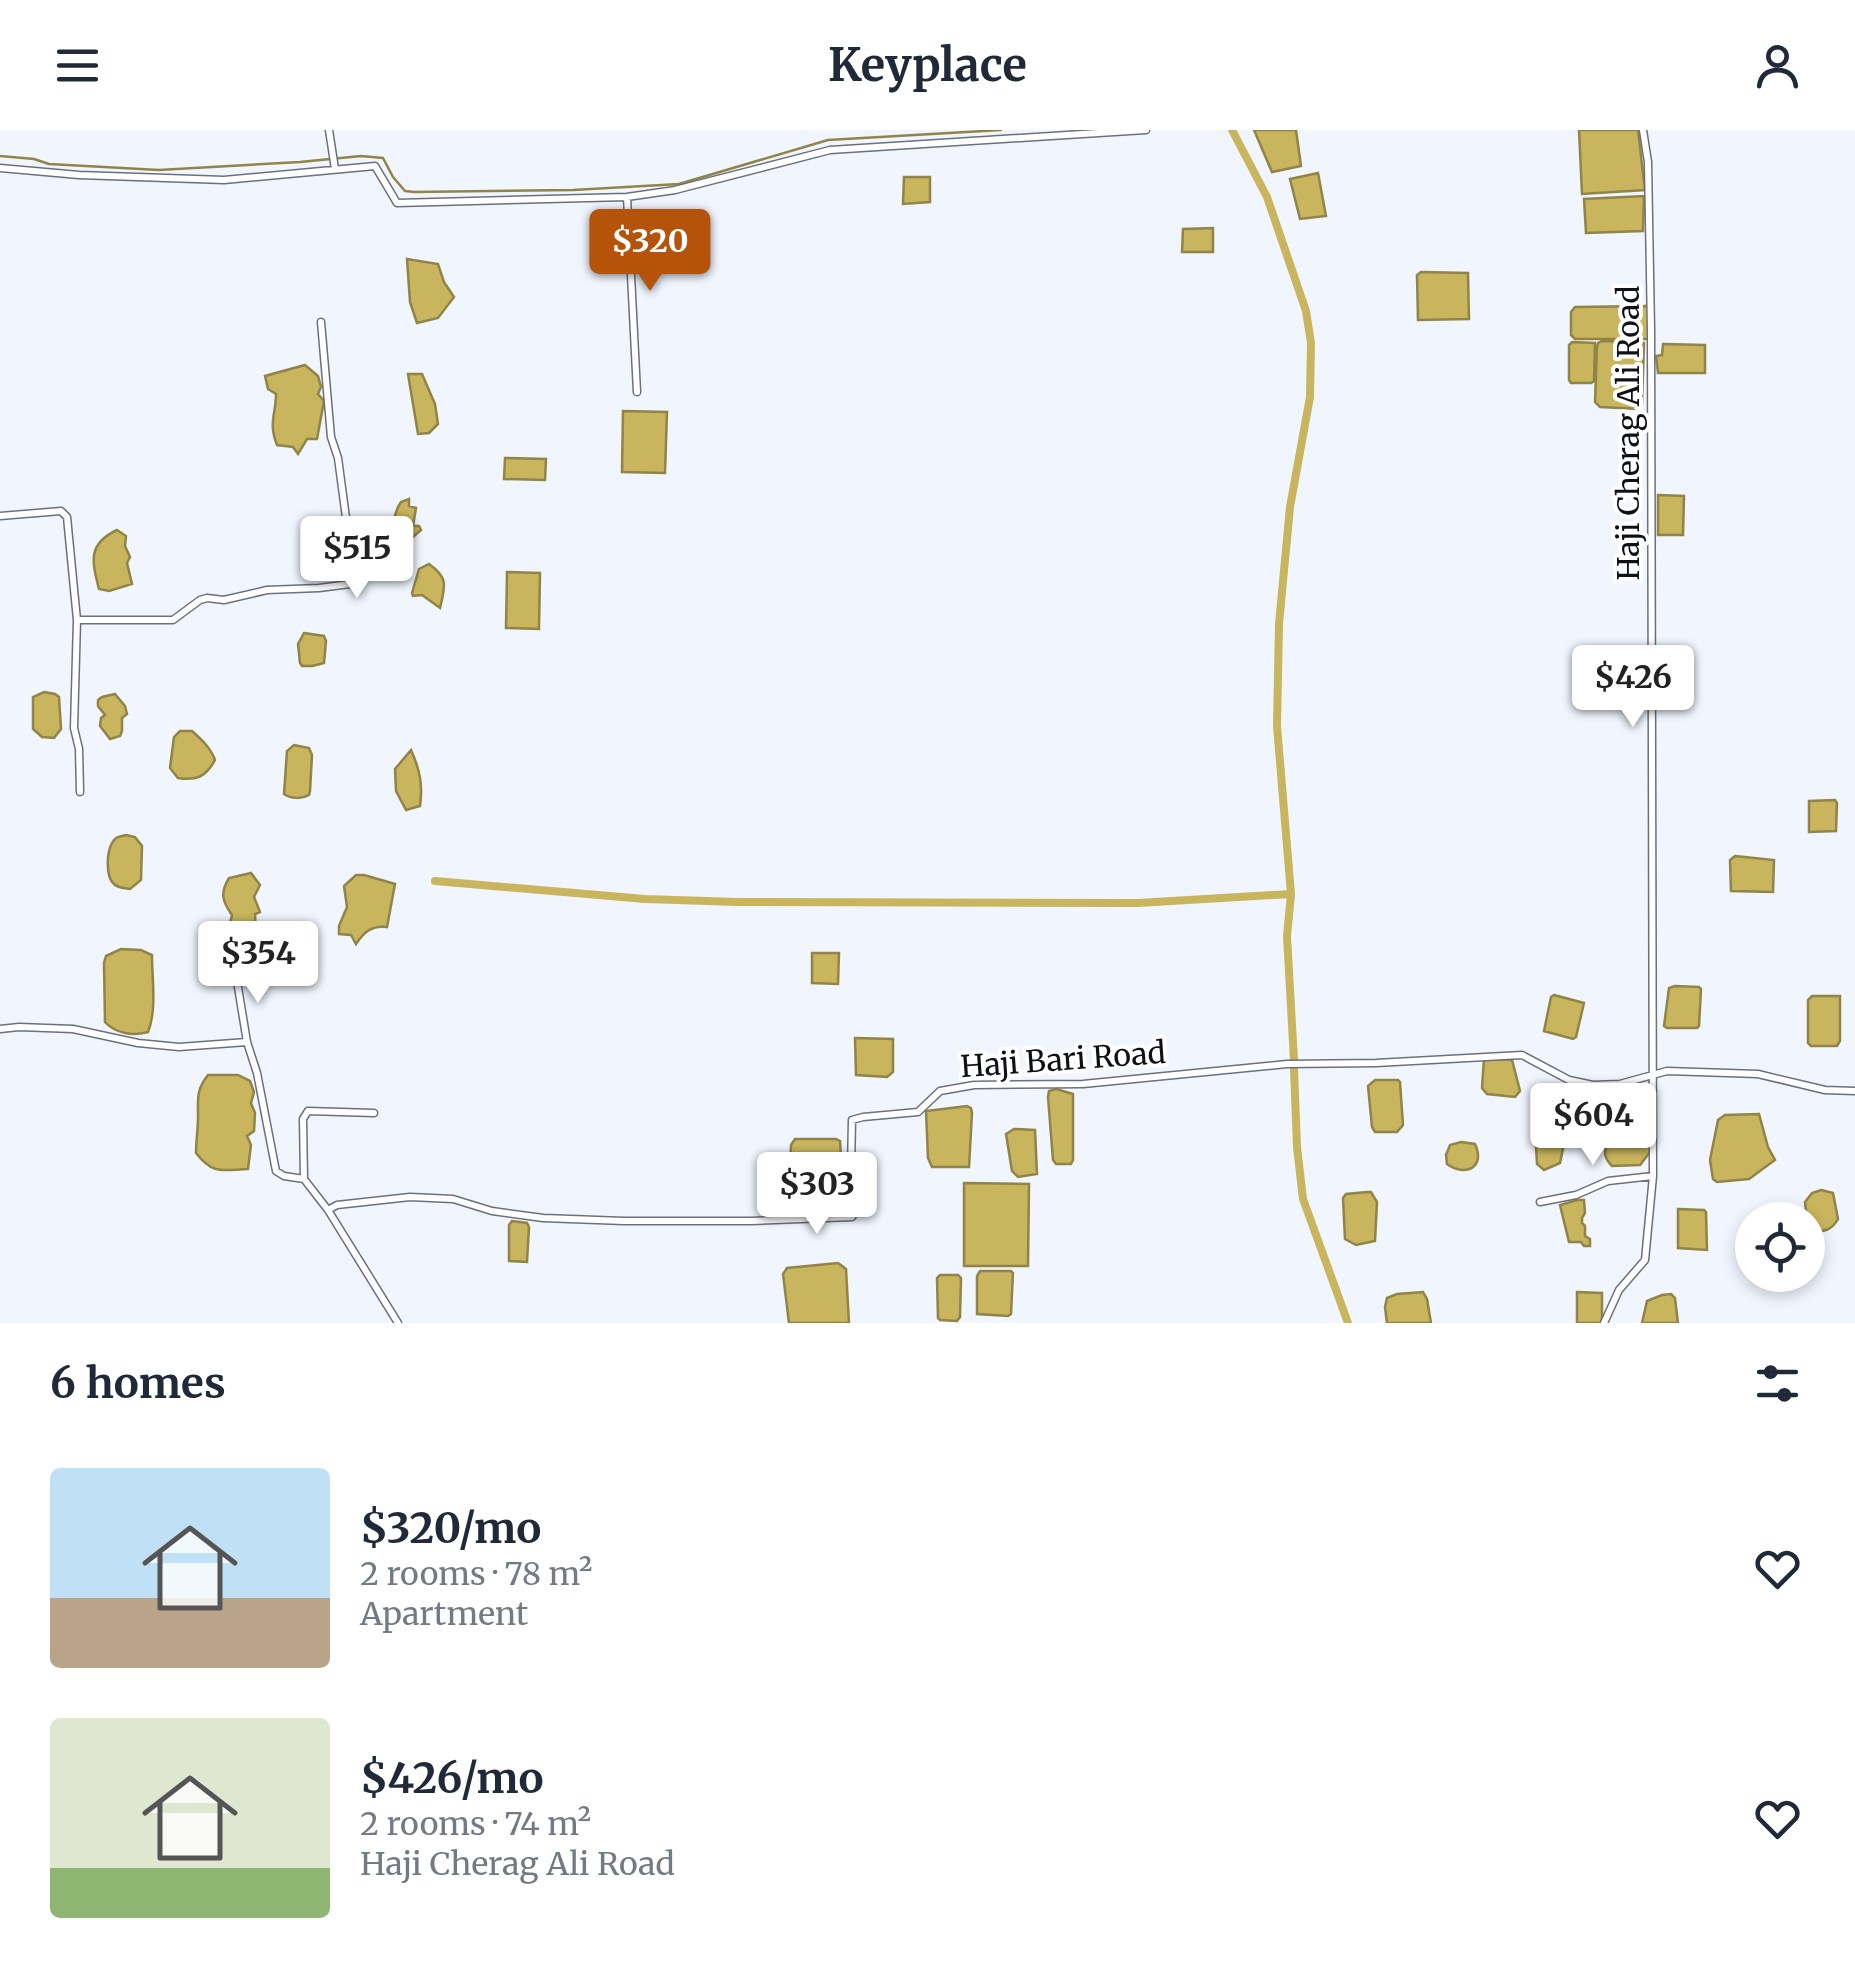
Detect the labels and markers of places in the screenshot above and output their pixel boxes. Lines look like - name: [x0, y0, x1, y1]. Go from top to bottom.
- pin: $320: [591, 209, 709, 294]
- pin: $515: [298, 516, 416, 601]
- pin: $426: [1574, 645, 1692, 730]
- pin: $354: [199, 921, 317, 1006]
- pin: $604: [1534, 1083, 1652, 1168]
- pin: $303: [758, 1152, 876, 1237]

